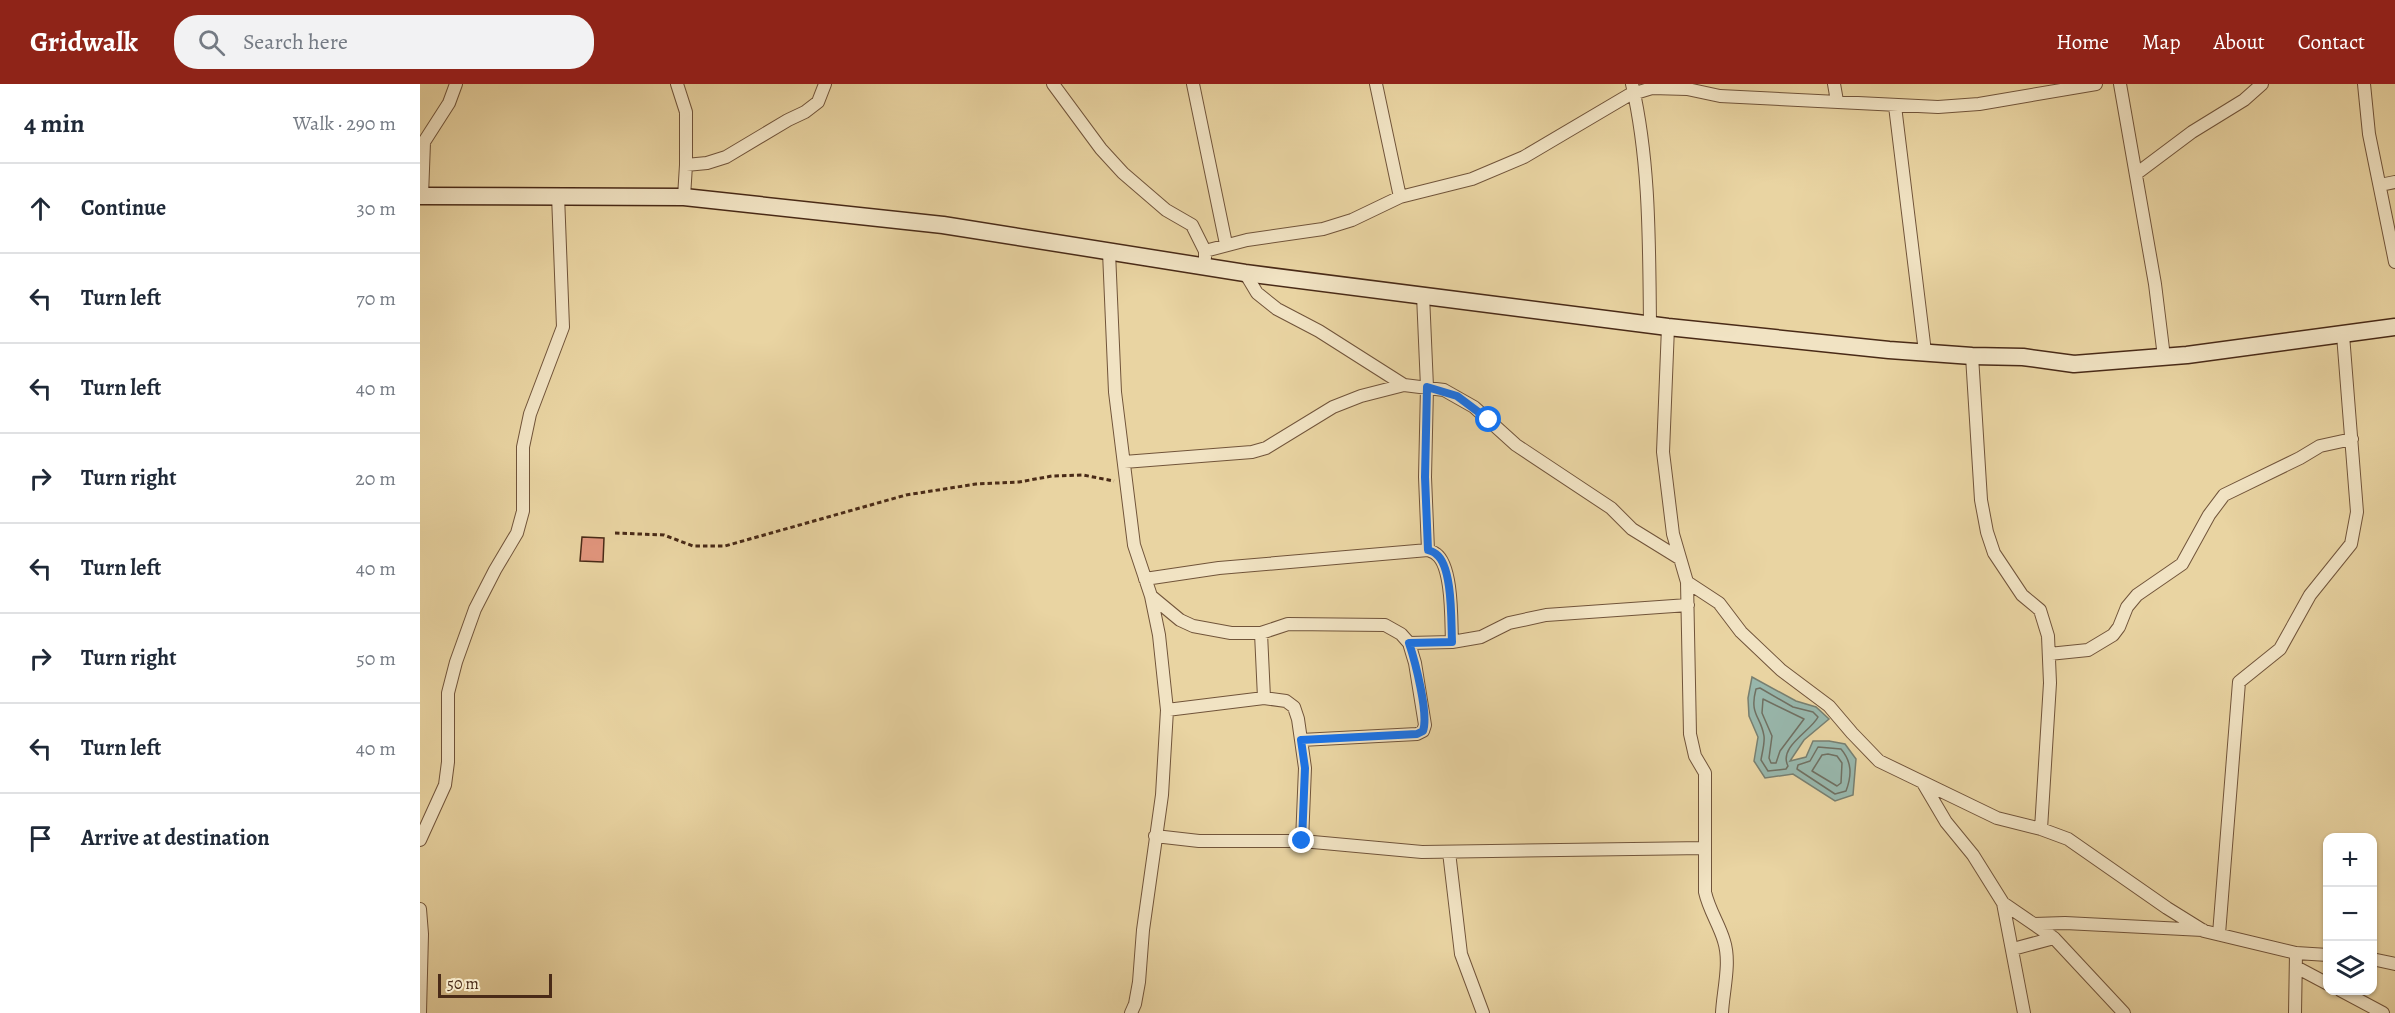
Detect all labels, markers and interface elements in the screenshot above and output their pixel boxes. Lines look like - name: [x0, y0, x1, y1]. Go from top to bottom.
- search box: [174, 15, 594, 69]
- text: Gridwalk: [30, 23, 138, 61]
- icon: search: [195, 26, 228, 59]
- text: Search here: [243, 27, 348, 57]
- text: Home: [2056, 28, 2109, 56]
- text: Map: [2142, 28, 2180, 56]
- text: About: [2213, 28, 2265, 56]
- text: Contact: [2298, 28, 2365, 56]
- text: 4 min: [24, 106, 85, 141]
- text: Walk · 290 m: [293, 110, 396, 137]
- icon: ahead: [24, 192, 57, 225]
- text: Continue: [81, 193, 166, 223]
- text: 30 m: [356, 195, 396, 222]
- icon: left: [24, 282, 57, 315]
- text: Turn left: [81, 283, 161, 313]
- text: 70 m: [356, 285, 396, 312]
- icon: left: [24, 372, 57, 405]
- text: Turn left: [81, 373, 161, 403]
- text: 40 m: [356, 375, 396, 402]
- route start: [1475, 406, 1501, 432]
- icon: right: [24, 462, 57, 495]
- text: Turn right: [81, 463, 177, 493]
- text: 20 m: [355, 465, 396, 492]
- icon: left: [24, 552, 57, 585]
- text: Turn left: [81, 553, 161, 583]
- text: 40 m: [356, 555, 396, 582]
- icon: right: [24, 642, 57, 675]
- text: Turn right: [81, 643, 177, 673]
- text: 50 m: [356, 645, 396, 672]
- icon: left: [24, 732, 57, 765]
- text: Turn left: [81, 733, 161, 763]
- text: 40 m: [356, 735, 396, 762]
- icon: arrive: [24, 822, 57, 855]
- text: Arrive at destination: [81, 823, 270, 853]
- route end: [1288, 827, 1314, 853]
- map controls: [2323, 833, 2377, 995]
- button: +: [2323, 833, 2377, 887]
- button: −: [2323, 887, 2377, 941]
- button: layers: [2323, 941, 2377, 995]
- scale bar: [438, 971, 552, 998]
- text: 50 m: [447, 973, 479, 995]

